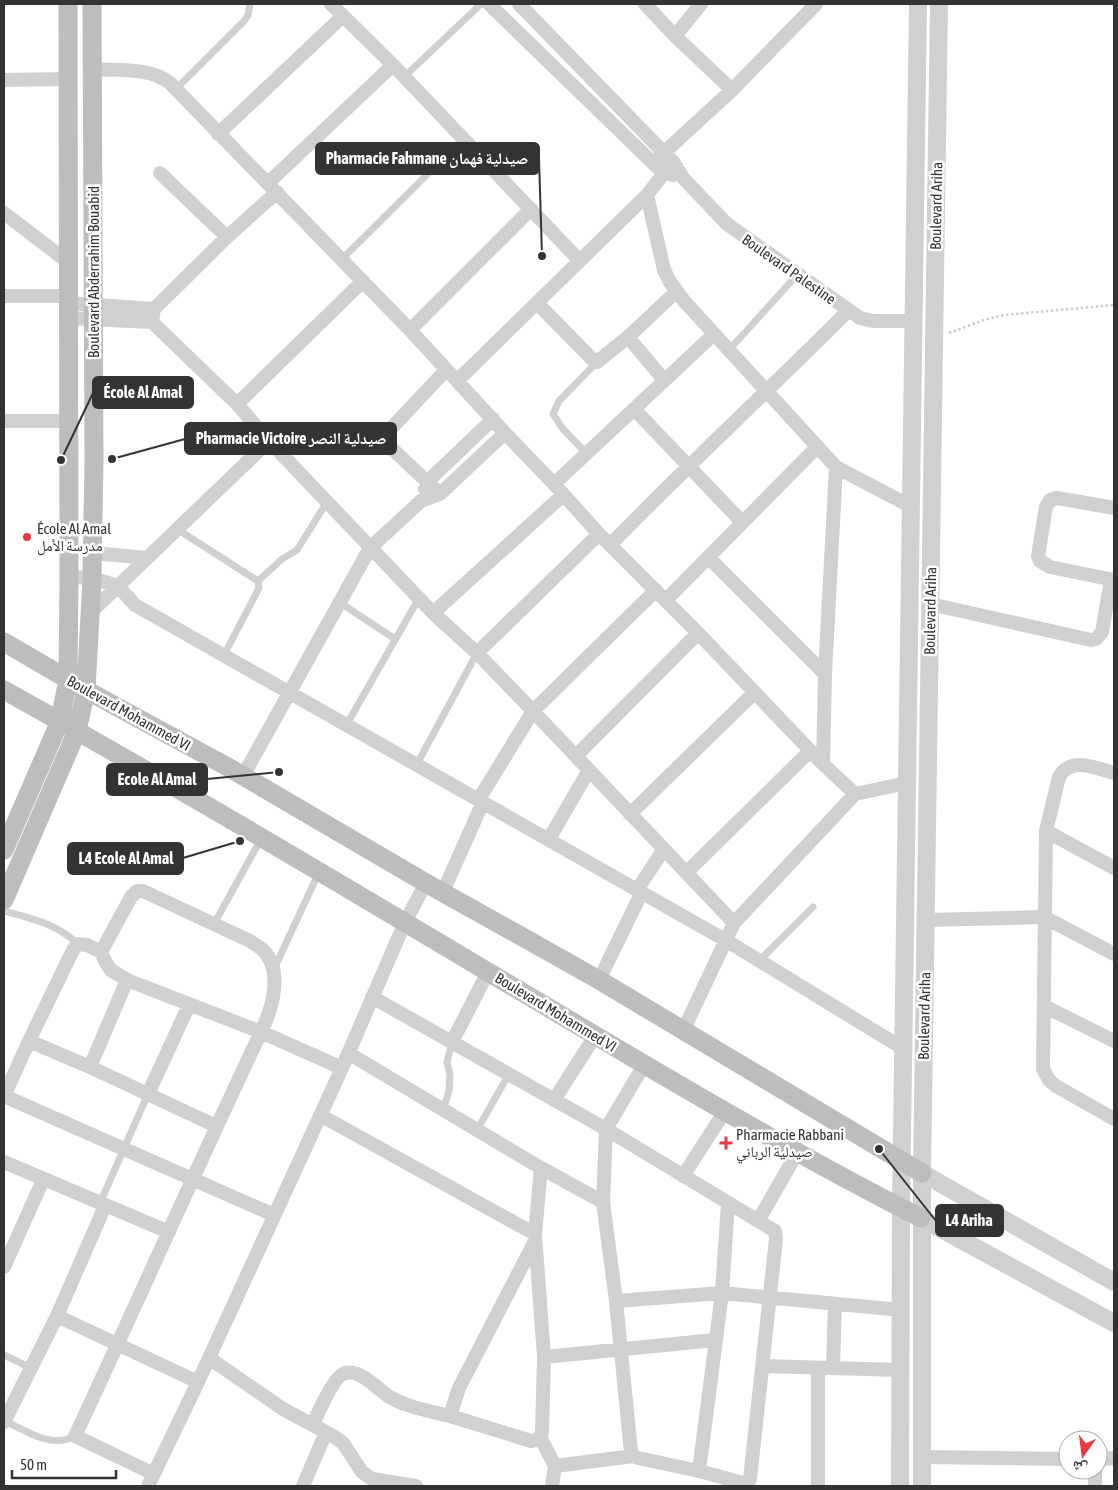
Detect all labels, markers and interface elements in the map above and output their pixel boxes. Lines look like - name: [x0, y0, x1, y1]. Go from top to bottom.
- callout: Pharmacie Fahmane صيدلية فهمان: [316, 143, 539, 174]
- text: Pharmacie Fahmane صيدلية فهمان: [326, 149, 528, 168]
- street label: Boulevard Ariha: [927, 162, 945, 250]
- street label: Boulevard Abderrahim Bouabid: [85, 186, 102, 358]
- street label: Boulevard Palestine: [739, 230, 839, 308]
- callout: École Al Amal: [93, 377, 193, 408]
- text: École Al Amal: [103, 383, 183, 401]
- callout: Pharmacie Victoire صيدلية النصر: [185, 423, 396, 454]
- text: Pharmacie Victoire صيدلية النصر: [196, 429, 386, 447]
- place label: École Al Amal مدرسة الأمل: [37, 520, 111, 556]
- marker: École Al Amal مدرسة الأمل: [21, 531, 33, 543]
- street label: Boulevard Ariha: [921, 567, 939, 655]
- street label: Boulevard Mohammed VI: [64, 672, 194, 754]
- callout: Ecole Al Amal: [107, 764, 207, 795]
- text: Ecole Al Amal: [117, 770, 197, 788]
- callout: L4 Ecole Al Amal: [68, 843, 183, 874]
- text: L4 Ecole Al Amal: [78, 849, 174, 867]
- street label: Boulevard Mohammed VI: [492, 969, 620, 1055]
- street label: Boulevard Ariha: [915, 972, 933, 1060]
- place label: Pharmacie Rabbani صيدلية الرباني: [736, 1126, 844, 1163]
- marker: Pharmacie Rabbani صيدلية الرباني: [720, 1137, 732, 1149]
- callout: L4 Ariha: [936, 1205, 1003, 1236]
- text: L4 Ariha: [945, 1211, 993, 1229]
- north arrow: [1058, 1430, 1108, 1480]
- scale bar: [12, 1448, 116, 1480]
- text: 50 m: [20, 1456, 47, 1473]
- text: ش: [1071, 1457, 1089, 1477]

